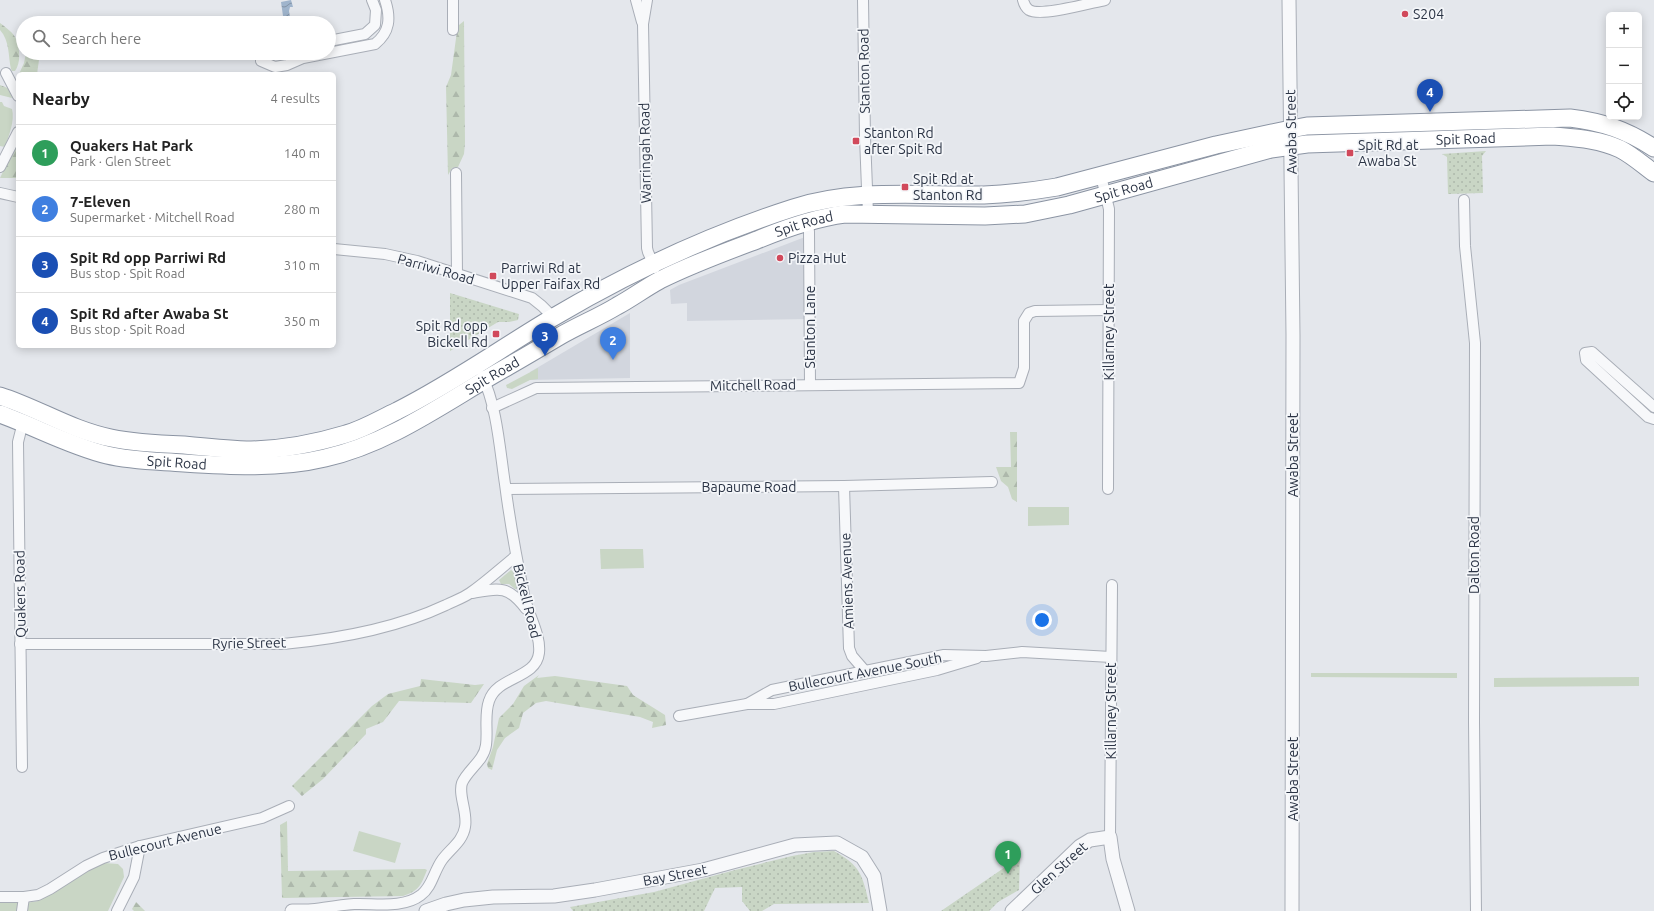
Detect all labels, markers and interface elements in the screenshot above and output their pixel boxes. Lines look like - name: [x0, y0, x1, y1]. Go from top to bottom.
- place label: S204: [1413, 6, 1444, 22]
- marker: S204: [1400, 9, 1410, 19]
- map controls: [1606, 12, 1642, 120]
- button: +: [1606, 12, 1642, 48]
- search box: [16, 16, 336, 60]
- icon: search: [30, 27, 52, 49]
- street label: Stanton Road: [855, 28, 873, 114]
- text: Search here: [62, 30, 141, 47]
- button: −: [1606, 48, 1642, 84]
- pin: 4: [1417, 79, 1443, 112]
- button: locate: [1606, 84, 1642, 120]
- text: Nearby: [32, 89, 90, 108]
- street label: Awaba Street: [1282, 89, 1300, 174]
- text: 4 results: [270, 91, 320, 105]
- street label: Warringah Road: [636, 103, 654, 203]
- place label: Stanton Rd after Spit Rd: [864, 125, 943, 157]
- street label: Spit Road: [1435, 130, 1496, 148]
- marker: Stanton Rd after Spit Rd: [851, 136, 861, 146]
- text: Quakers Hat Park: [70, 137, 193, 154]
- place label: Spit Rd at Awaba St: [1358, 137, 1419, 169]
- text: 1: [41, 146, 49, 160]
- text: 140 m: [284, 146, 320, 160]
- marker: Spit Rd at Awaba St: [1345, 148, 1355, 158]
- text: Park · Glen Street: [70, 154, 171, 168]
- place label: Spit Rd at Stanton Rd: [913, 171, 983, 203]
- street label: Spit Road: [1093, 174, 1155, 206]
- marker: Spit Rd at Stanton Rd: [900, 182, 910, 192]
- text: 7-Eleven: [70, 193, 131, 210]
- text: 2: [41, 202, 49, 216]
- text: 280 m: [284, 202, 320, 216]
- street label: Spit Road: [773, 208, 834, 240]
- text: Supermarket · Mitchell Road: [70, 210, 235, 224]
- text: Spit Rd opp Parriwi Rd: [70, 249, 226, 266]
- street label: Parriwi Road: [396, 250, 476, 288]
- place label: Pizza Hut: [788, 250, 847, 266]
- marker: Pizza Hut: [775, 253, 785, 263]
- text: 3: [41, 258, 49, 272]
- text: 310 m: [284, 258, 320, 272]
- place label: Parriwi Rd at Upper Faifax Rd: [501, 260, 600, 292]
- text: Bus stop · Spit Road: [70, 266, 185, 280]
- marker: Parriwi Rd at Upper Faifax Rd: [488, 271, 498, 281]
- street label: Killarney Street: [1101, 283, 1117, 380]
- street label: Stanton Lane: [802, 286, 818, 368]
- text: Spit Rd after Awaba St: [70, 305, 228, 322]
- text: 4: [41, 314, 49, 328]
- text: 350 m: [284, 314, 320, 328]
- place label: Spit Rd opp Bickell Rd: [416, 318, 488, 350]
- text: Bus stop · Spit Road: [70, 322, 185, 336]
- pin: 3: [532, 323, 558, 356]
- pin: 2: [600, 327, 626, 360]
- marker: Spit Rd opp Bickell Rd: [491, 329, 501, 339]
- street label: Spit Road: [462, 354, 522, 398]
- street label: Mitchell Road: [710, 376, 796, 394]
- street label: Awaba Street: [1285, 412, 1301, 497]
- street label: Spit Road: [146, 453, 207, 472]
- street label: Bapaume Road: [702, 479, 796, 495]
- street label: Dalton Road: [1466, 516, 1482, 594]
- street label: Amiens Avenue: [837, 532, 857, 630]
- street label: Quakers Road: [11, 550, 29, 638]
- street label: Bickell Road: [510, 562, 544, 640]
- your location: [1032, 610, 1052, 630]
- street label: Ryrie Street: [212, 634, 287, 652]
- street label: Bullecourt Avenue South: [787, 649, 943, 695]
- street label: Killarney Street: [1103, 662, 1119, 759]
- street label: Awaba Street: [1285, 736, 1301, 821]
- street label: Bullecourt Avenue: [107, 820, 223, 864]
- street label: Glen Street: [1027, 838, 1091, 898]
- pin: 1: [995, 841, 1021, 874]
- street label: Bay Street: [642, 861, 709, 889]

